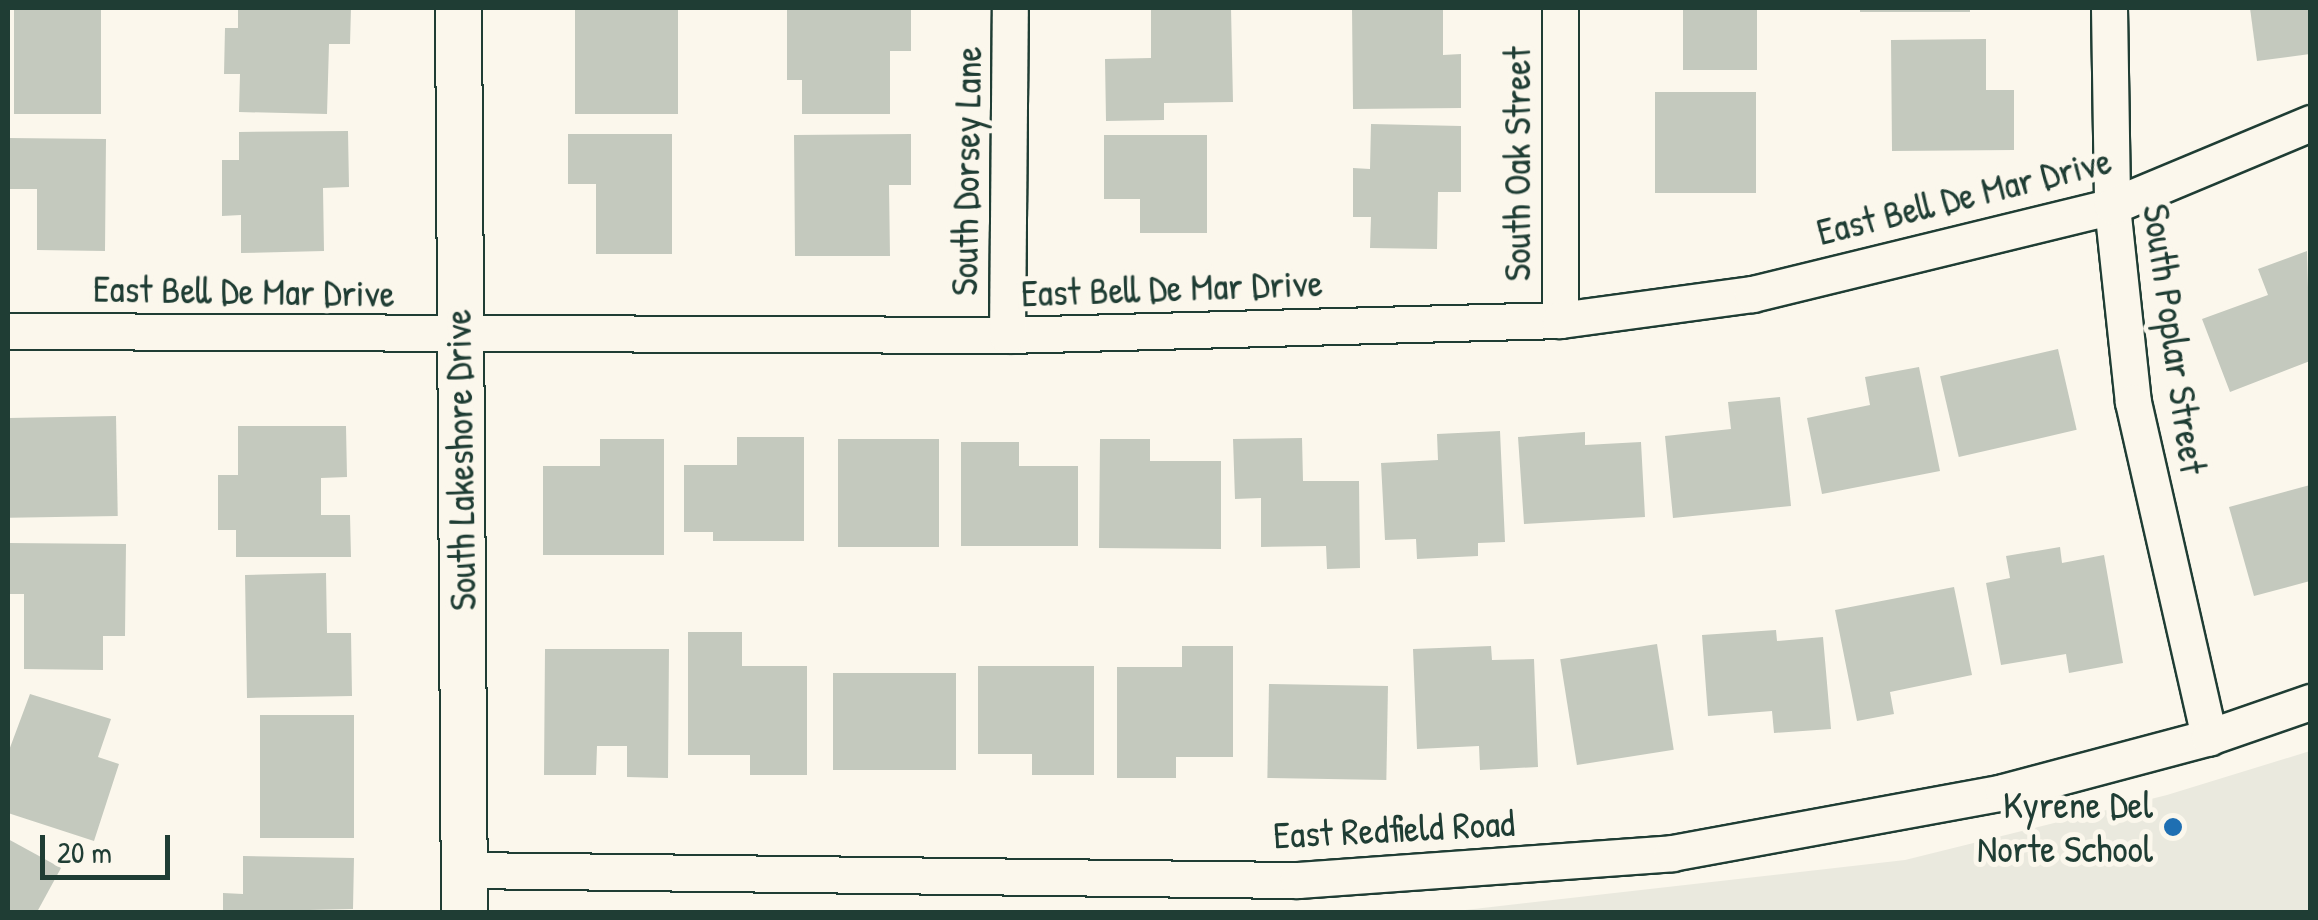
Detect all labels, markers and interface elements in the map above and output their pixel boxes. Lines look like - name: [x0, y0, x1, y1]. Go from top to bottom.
- street label: South Dorsey Lane: [941, 46, 991, 296]
- street label: South Oak Street: [1494, 47, 1540, 281]
- street label: East Bell De Mar Drive: [1812, 137, 2116, 255]
- street label: South Poplar Street: [2133, 201, 2217, 477]
- street label: East Bell De Mar Drive: [1020, 260, 1324, 316]
- street label: East Bell De Mar Drive: [93, 266, 395, 316]
- street label: South Lakeshore Drive: [435, 309, 485, 611]
- place label: Kyrene Del Norte School: [1977, 782, 2153, 872]
- street label: East Redfield Road: [1272, 800, 1516, 858]
- scale bar: [45, 815, 175, 877]
- marker: Kyrene Del Norte School: [2162, 816, 2184, 838]
- text: 20 m: [57, 832, 112, 872]

